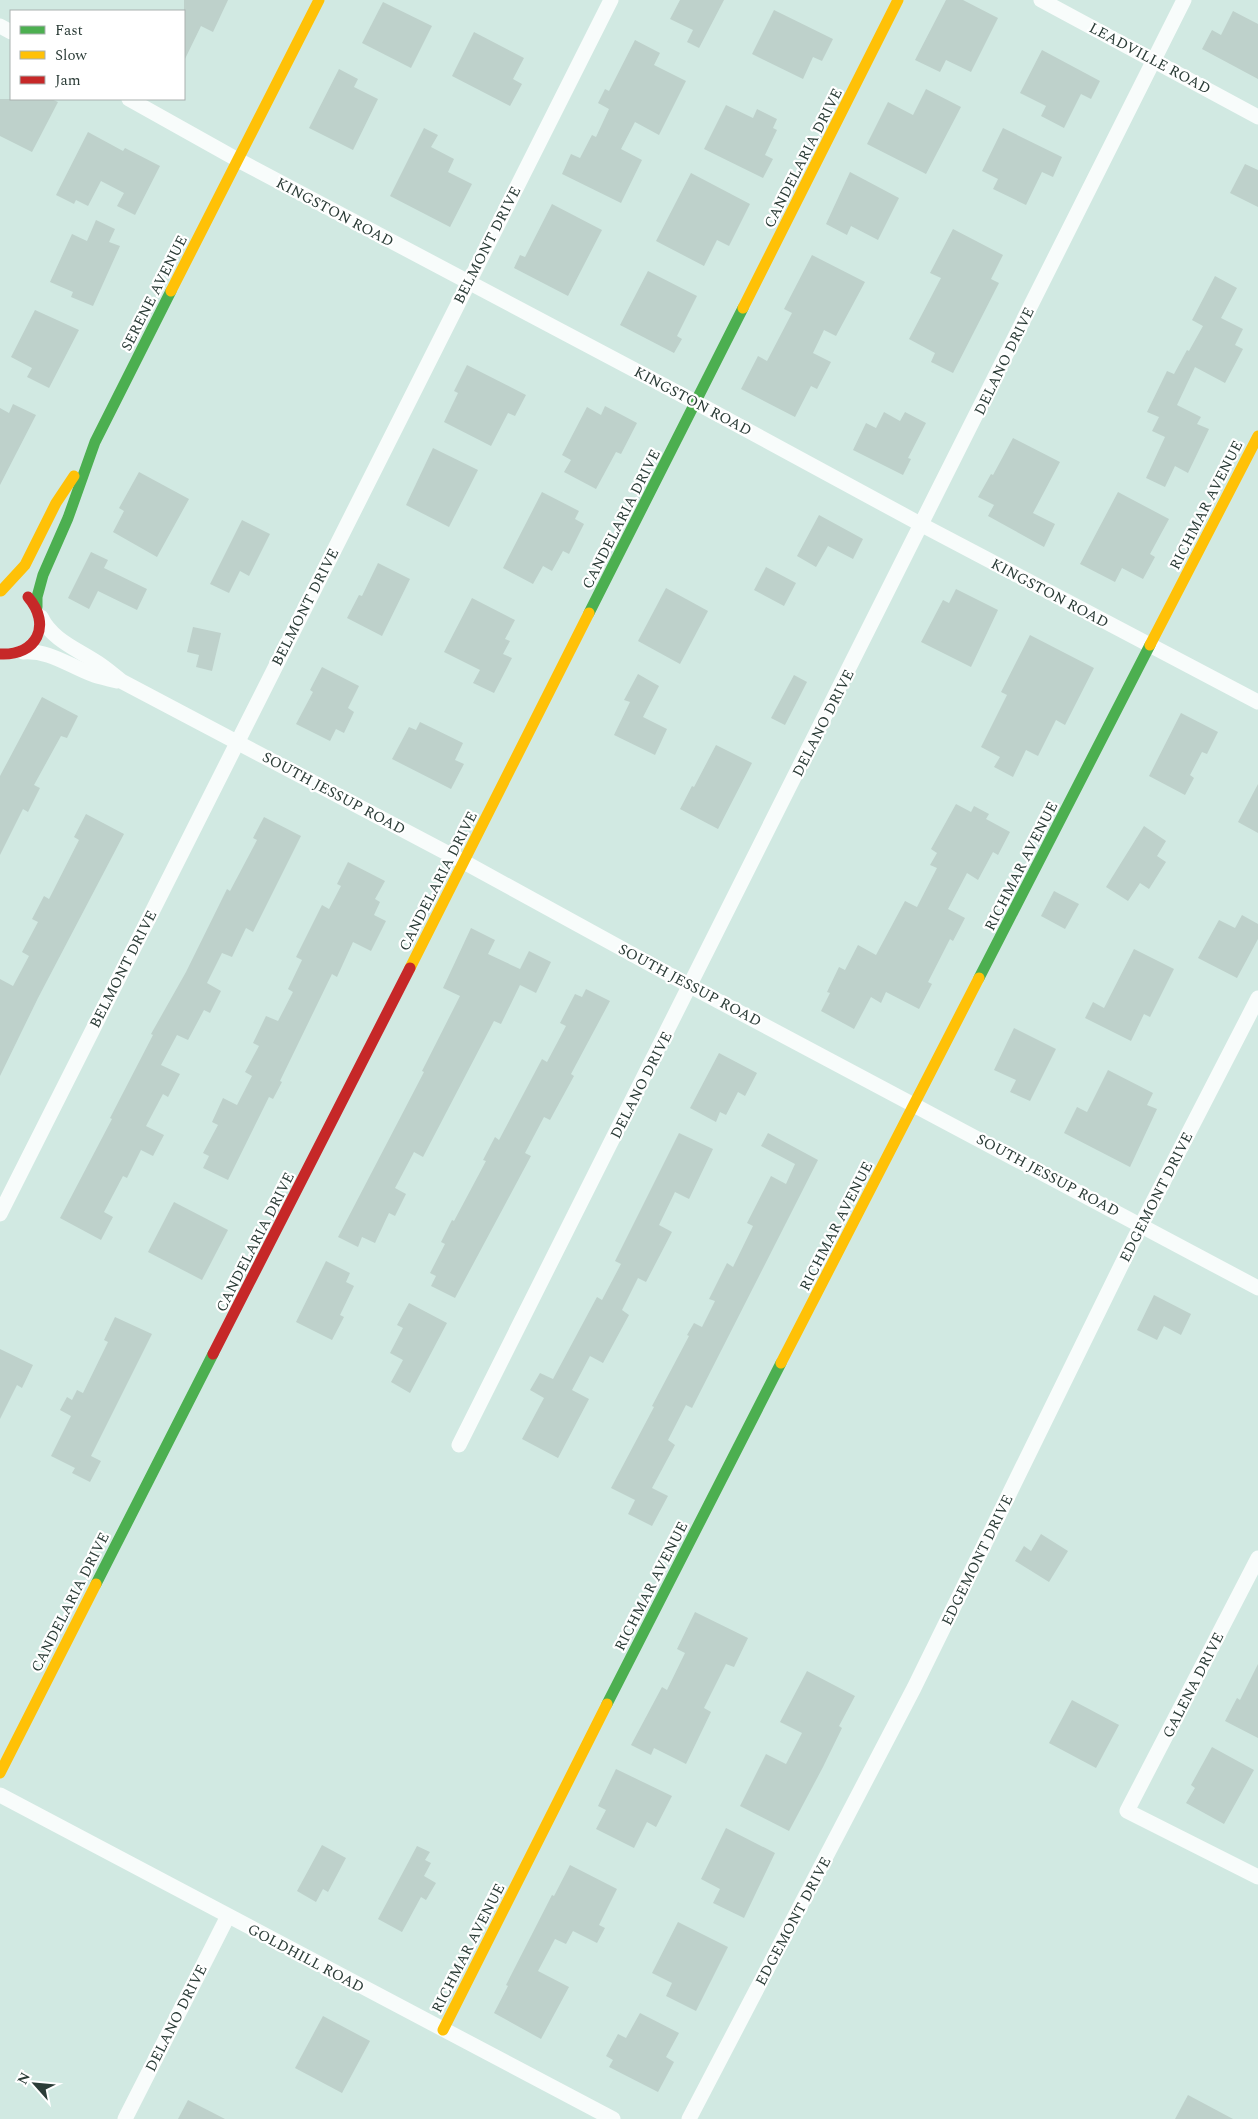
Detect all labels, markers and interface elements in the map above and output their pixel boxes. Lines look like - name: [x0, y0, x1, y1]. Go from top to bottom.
- legend: [10, 10, 185, 100]
- street label: LEADVILLE ROAD: [1085, 17, 1215, 100]
- text: Fast: [55, 19, 83, 42]
- text: Slow: [55, 44, 87, 67]
- text: Jam: [55, 69, 81, 92]
- street label: CANDELARIA DRIVE: [758, 84, 849, 232]
- street label: KINGSTON ROAD: [272, 172, 398, 253]
- street label: BELMONT DRIVE: [448, 182, 527, 308]
- street label: SERENE AVENUE: [115, 231, 194, 355]
- street label: DELANO DRIVE: [968, 303, 1041, 419]
- street label: KINGSTON ROAD: [630, 361, 756, 442]
- street label: RICHMAR AVENUE: [1164, 436, 1249, 574]
- street label: CANDELARIA DRIVE: [576, 445, 667, 593]
- street label: BELMONT DRIVE: [266, 544, 345, 670]
- street label: KINGSTON ROAD: [987, 553, 1113, 634]
- street label: DELANO DRIVE: [786, 665, 860, 781]
- street label: SOUTH JESSUP ROAD: [258, 746, 410, 841]
- street label: RICHMAR AVENUE: [979, 797, 1064, 935]
- street label: CANDELARIA DRIVE: [393, 807, 484, 955]
- street label: BELMONT DRIVE: [84, 906, 163, 1032]
- street label: SOUTH JESSUP ROAD: [614, 938, 766, 1033]
- street label: DELANO DRIVE: [604, 1027, 678, 1143]
- street label: SOUTH JESSUP ROAD: [972, 1128, 1124, 1223]
- street label: EDGEMONT DRIVE: [1114, 1128, 1199, 1266]
- street label: RICHMAR AVENUE: [794, 1157, 879, 1295]
- street label: CANDELARIA DRIVE: [210, 1168, 301, 1316]
- street label: EDGEMONT DRIVE: [936, 1491, 1019, 1630]
- street label: RICHMAR AVENUE: [609, 1517, 694, 1655]
- street label: CANDELARIA DRIVE: [25, 1528, 116, 1676]
- street label: GALENA DRIVE: [1157, 1628, 1230, 1742]
- street label: EDGEMONT DRIVE: [750, 1853, 837, 1990]
- street label: RICHMAR AVENUE: [426, 1879, 511, 2017]
- street label: GOLDHILL ROAD: [243, 1918, 368, 1999]
- street label: DELANO DRIVE: [139, 1960, 213, 2076]
- north arrow: [10, 2059, 60, 2109]
- text: N: [12, 2068, 36, 2088]

